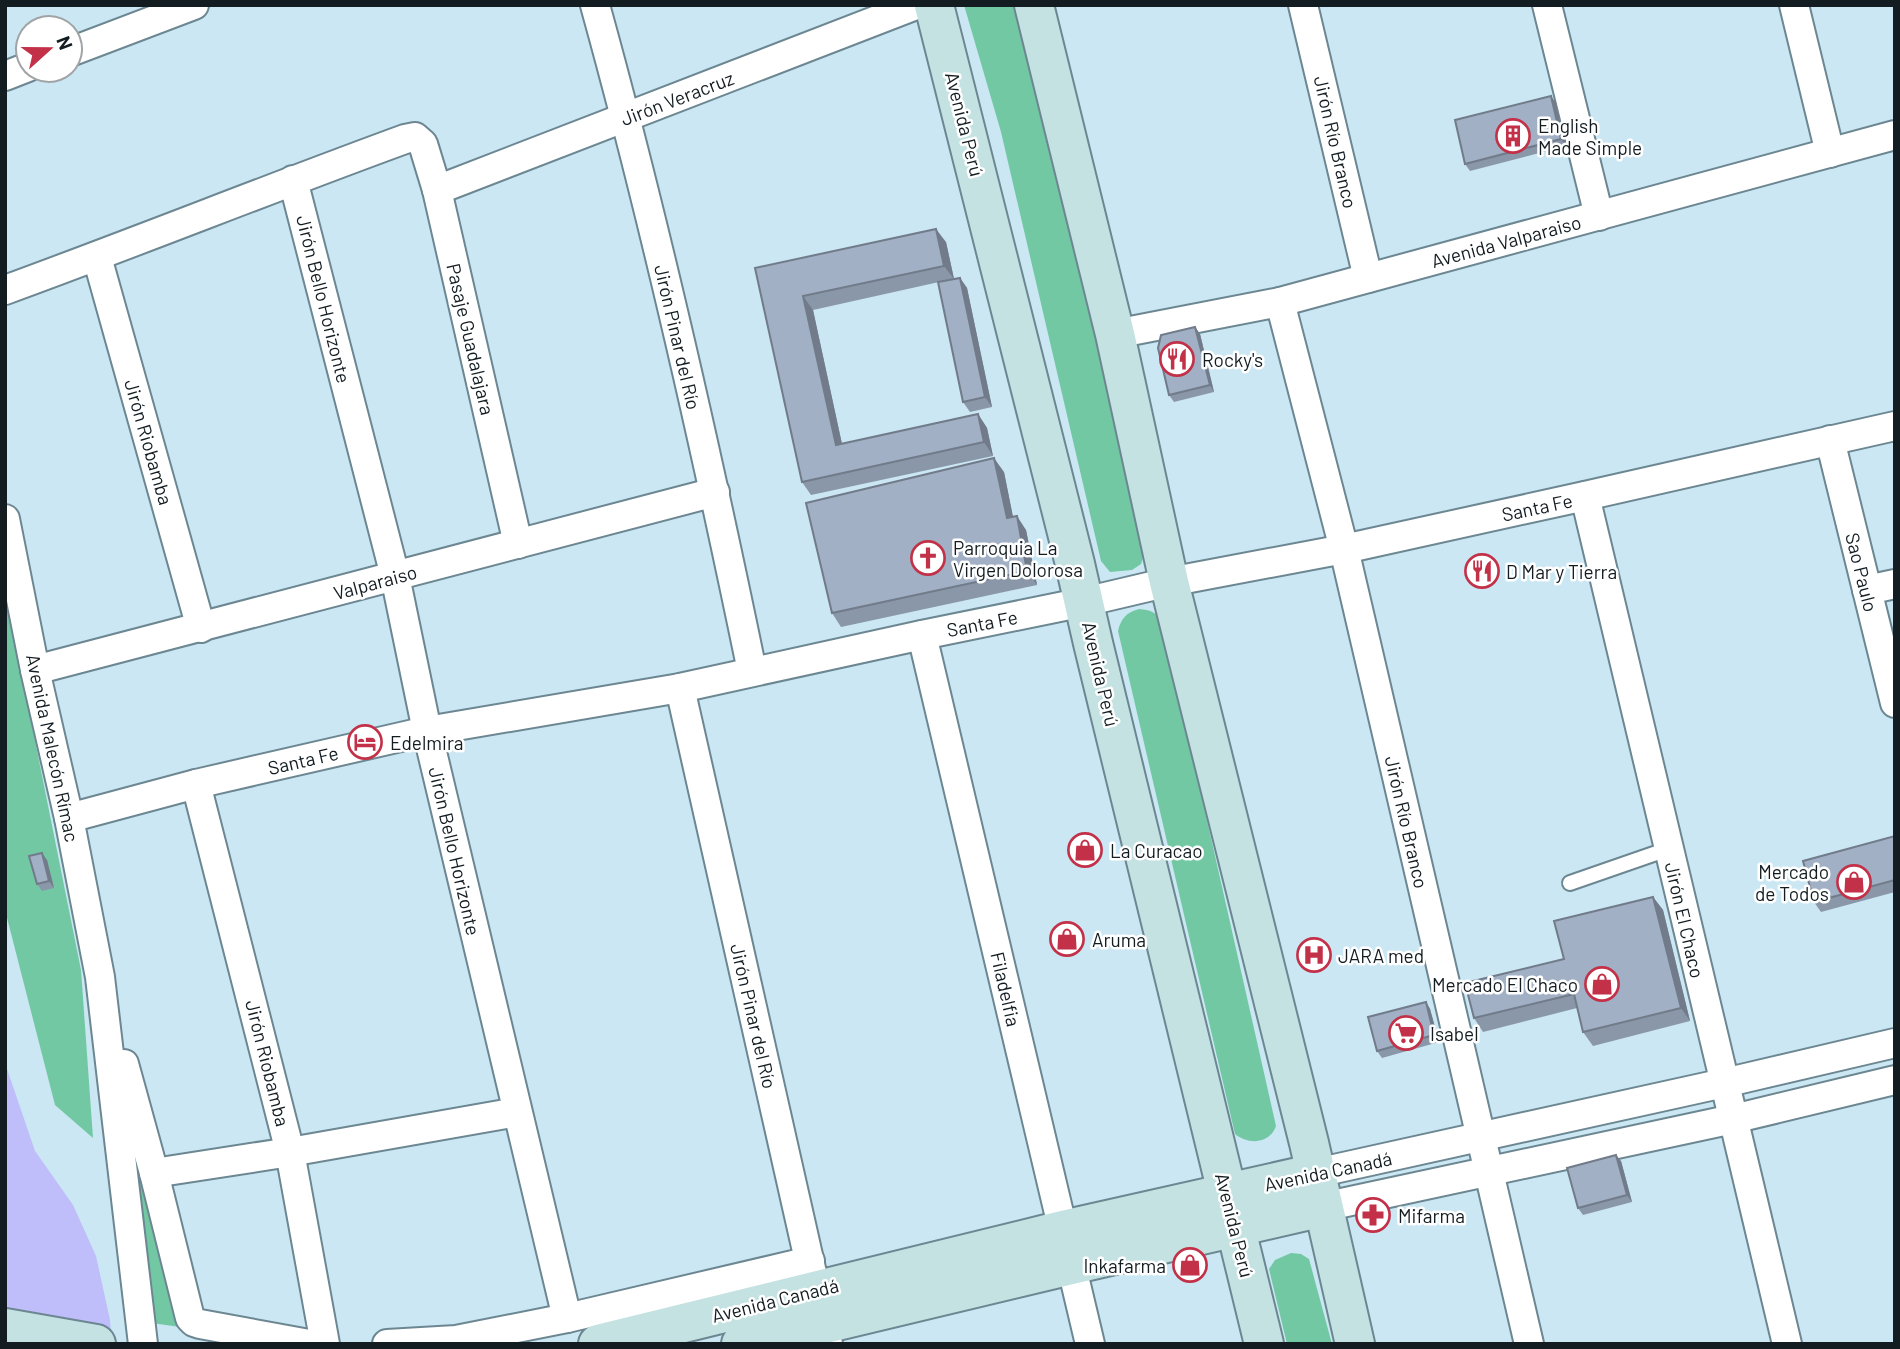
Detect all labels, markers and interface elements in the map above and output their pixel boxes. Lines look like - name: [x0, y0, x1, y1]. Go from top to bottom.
- north arrow: [14, 14, 84, 84]
- text: N: [52, 33, 78, 53]
- street label: Jirón Veracruz: [617, 66, 737, 130]
- street label: Avenida Perú: [941, 69, 989, 179]
- street label: Jirón Río Branco: [1310, 73, 1362, 211]
- place label: English Made Simple: [1538, 114, 1642, 159]
- building icon: English Made Simple: [1494, 117, 1532, 155]
- street label: Avenida Valparaiso: [1429, 210, 1583, 272]
- street label: Jirón Bello Horizonte: [292, 213, 356, 385]
- street label: Pasaje Guadalajara: [442, 261, 500, 417]
- street label: Jirón Pinar del Río: [650, 262, 706, 412]
- restaurant icon: Rocky's: [1158, 340, 1196, 378]
- place label: Rocky's: [1202, 348, 1263, 371]
- street label: Jirón Riobamba: [120, 377, 178, 507]
- street label: Santa Fe: [1500, 488, 1574, 526]
- street label: Sao Paulo: [1841, 530, 1883, 614]
- place label: Parroquia La Virgen Dolorosa: [953, 536, 1083, 581]
- church icon: Parroquia La Virgen Dolorosa: [909, 539, 947, 577]
- restaurant icon: D Mar y Tierra: [1463, 552, 1501, 590]
- street label: Valparaiso: [331, 560, 419, 604]
- place label: D Mar y Tierra: [1506, 560, 1617, 583]
- street label: Santa Fe: [945, 605, 1019, 641]
- street label: Avenida Perú: [1078, 619, 1124, 729]
- street label: Avenida Malecón Rímac: [22, 652, 84, 844]
- hotel icon: Edelmira: [346, 723, 384, 761]
- place label: Edelmira: [390, 731, 464, 754]
- street label: Santa Fe: [266, 741, 340, 779]
- street label: Jirón Río Branco: [1381, 753, 1433, 891]
- street label: Jirón Bello Horizonte: [424, 765, 486, 937]
- shop icon: La Curacao: [1066, 831, 1104, 869]
- place label: La Curacao: [1110, 839, 1203, 862]
- street label: Jirón El Chaco: [1661, 860, 1709, 980]
- place label: Mercado de Todos: [1755, 860, 1829, 905]
- shop icon: Mercado de Todos: [1835, 863, 1873, 901]
- shop icon: Aruma: [1048, 920, 1086, 958]
- place label: Aruma: [1092, 928, 1146, 951]
- hospital icon: JARA med: [1295, 936, 1333, 974]
- street label: Jirón Pinar del Río: [726, 941, 782, 1091]
- place label: JARA med: [1338, 944, 1424, 967]
- street label: Filadelfia: [986, 949, 1026, 1029]
- shop icon: Mercado El Chaco: [1583, 965, 1621, 1003]
- place label: Mercado El Chaco: [1432, 973, 1578, 996]
- street label: Jirón Riobamba: [241, 997, 295, 1129]
- supermarket icon: Isabel: [1387, 1014, 1425, 1052]
- place label: Isabel: [1430, 1022, 1479, 1045]
- street label: Avenida Canadá: [1262, 1146, 1394, 1196]
- street label: Avenida Perú: [1211, 1170, 1259, 1280]
- pharmacy icon: Mifarma: [1354, 1196, 1392, 1234]
- place label: Mifarma: [1398, 1204, 1465, 1227]
- shop icon: Inkafarma: [1171, 1246, 1209, 1284]
- place label: Inkafarma: [1083, 1254, 1166, 1277]
- street label: Avenida Canadá: [709, 1273, 841, 1327]

